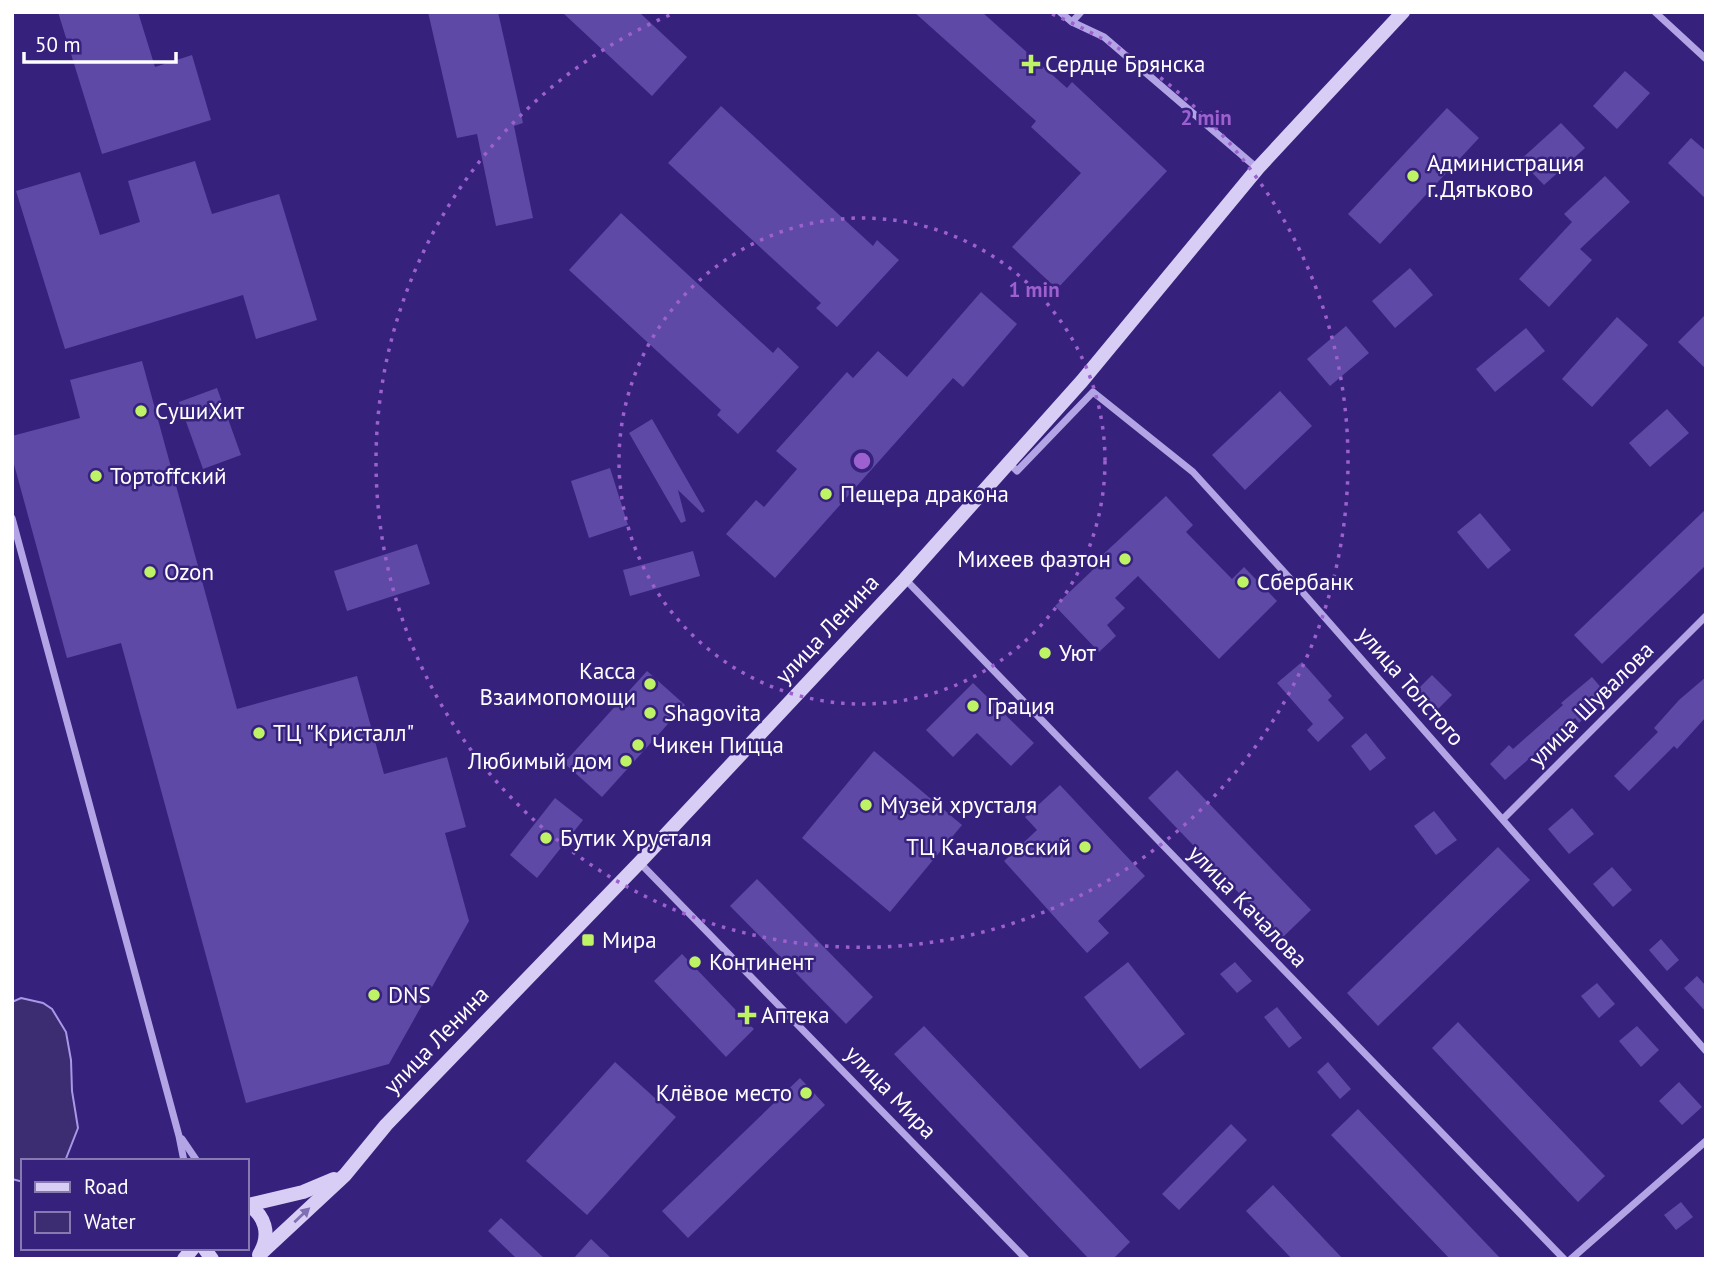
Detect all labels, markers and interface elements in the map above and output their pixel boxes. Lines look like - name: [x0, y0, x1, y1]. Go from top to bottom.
- scale bar: [24, 21, 177, 65]
- text: 50 m: [35, 31, 81, 58]
- place label: Сердце Брянска: [1045, 49, 1205, 78]
- marker: Сердце Брянска: [1023, 56, 1039, 72]
- text: 2 min: [1180, 104, 1232, 131]
- place label: Администрация г.Дятьково: [1427, 148, 1584, 203]
- marker: Администрация г.Дятьково: [1405, 168, 1421, 184]
- text: 1 min: [1008, 276, 1060, 303]
- place label: СушиХит: [155, 396, 245, 425]
- marker: СушиХит: [133, 403, 149, 419]
- centre of rings: [850, 449, 874, 473]
- place label: Тортоffский: [110, 461, 227, 490]
- marker: Тортоffский: [88, 468, 104, 484]
- place label: Пещера дракона: [840, 479, 1009, 508]
- marker: Пещера дракона: [818, 486, 834, 502]
- place label: Михеев фаэтон: [957, 544, 1111, 573]
- marker: Михеев фаэтон: [1117, 551, 1133, 567]
- place label: Ozon: [164, 557, 214, 586]
- marker: Ozon: [142, 564, 158, 580]
- place label: Сбербанк: [1257, 567, 1354, 596]
- street label: улица Ленина: [769, 568, 885, 689]
- marker: Сбербанк: [1235, 574, 1251, 590]
- street label: улица Толстого: [1352, 620, 1471, 751]
- street label: улица Шувалова: [1522, 635, 1659, 772]
- place label: Уют: [1059, 638, 1097, 667]
- marker: Уют: [1037, 645, 1053, 661]
- place label: Касса Взаимопомощи: [480, 656, 636, 711]
- marker: Касса Взаимопомощи: [642, 676, 658, 692]
- place label: Грация: [987, 691, 1055, 720]
- place label: Shagovita: [664, 698, 761, 727]
- marker: Грация: [965, 698, 981, 714]
- marker: Shagovita: [642, 705, 658, 721]
- place label: ТЦ "Кристалл": [273, 718, 414, 747]
- marker: ТЦ "Кристалл": [251, 725, 267, 741]
- place label: Чикен Пицца: [652, 730, 784, 759]
- marker: Чикен Пицца: [630, 737, 646, 753]
- place label: Любимый дом: [467, 746, 612, 775]
- marker: Любимый дом: [618, 753, 634, 769]
- place label: Музей хрусталя: [880, 790, 1037, 819]
- marker: Музей хрусталя: [858, 797, 874, 813]
- place label: Бутик Хрусталя: [560, 823, 712, 852]
- marker: Бутик Хрусталя: [538, 830, 554, 846]
- place label: ТЦ Качаловский: [906, 832, 1071, 861]
- street label: улица Качалова: [1183, 838, 1314, 973]
- marker: ТЦ Качаловский: [1077, 839, 1093, 855]
- place label: Мира: [602, 925, 657, 954]
- marker: Мира: [580, 932, 596, 948]
- place label: Континент: [709, 947, 815, 976]
- marker: Континент: [687, 954, 703, 970]
- street label: улица Ленина: [377, 979, 494, 1100]
- place label: DNS: [388, 980, 431, 1009]
- marker: DNS: [366, 987, 382, 1003]
- place label: Аптека: [761, 1000, 830, 1029]
- marker: Аптека: [739, 1007, 755, 1023]
- street label: улица Мира: [839, 1039, 943, 1145]
- place label: Клёвое место: [656, 1078, 792, 1107]
- marker: Клёвое место: [798, 1085, 814, 1101]
- legend: [21, 1159, 248, 1250]
- text: Road: [84, 1173, 128, 1200]
- one-way arrow: [293, 1207, 311, 1223]
- text: Water: [84, 1208, 136, 1235]

